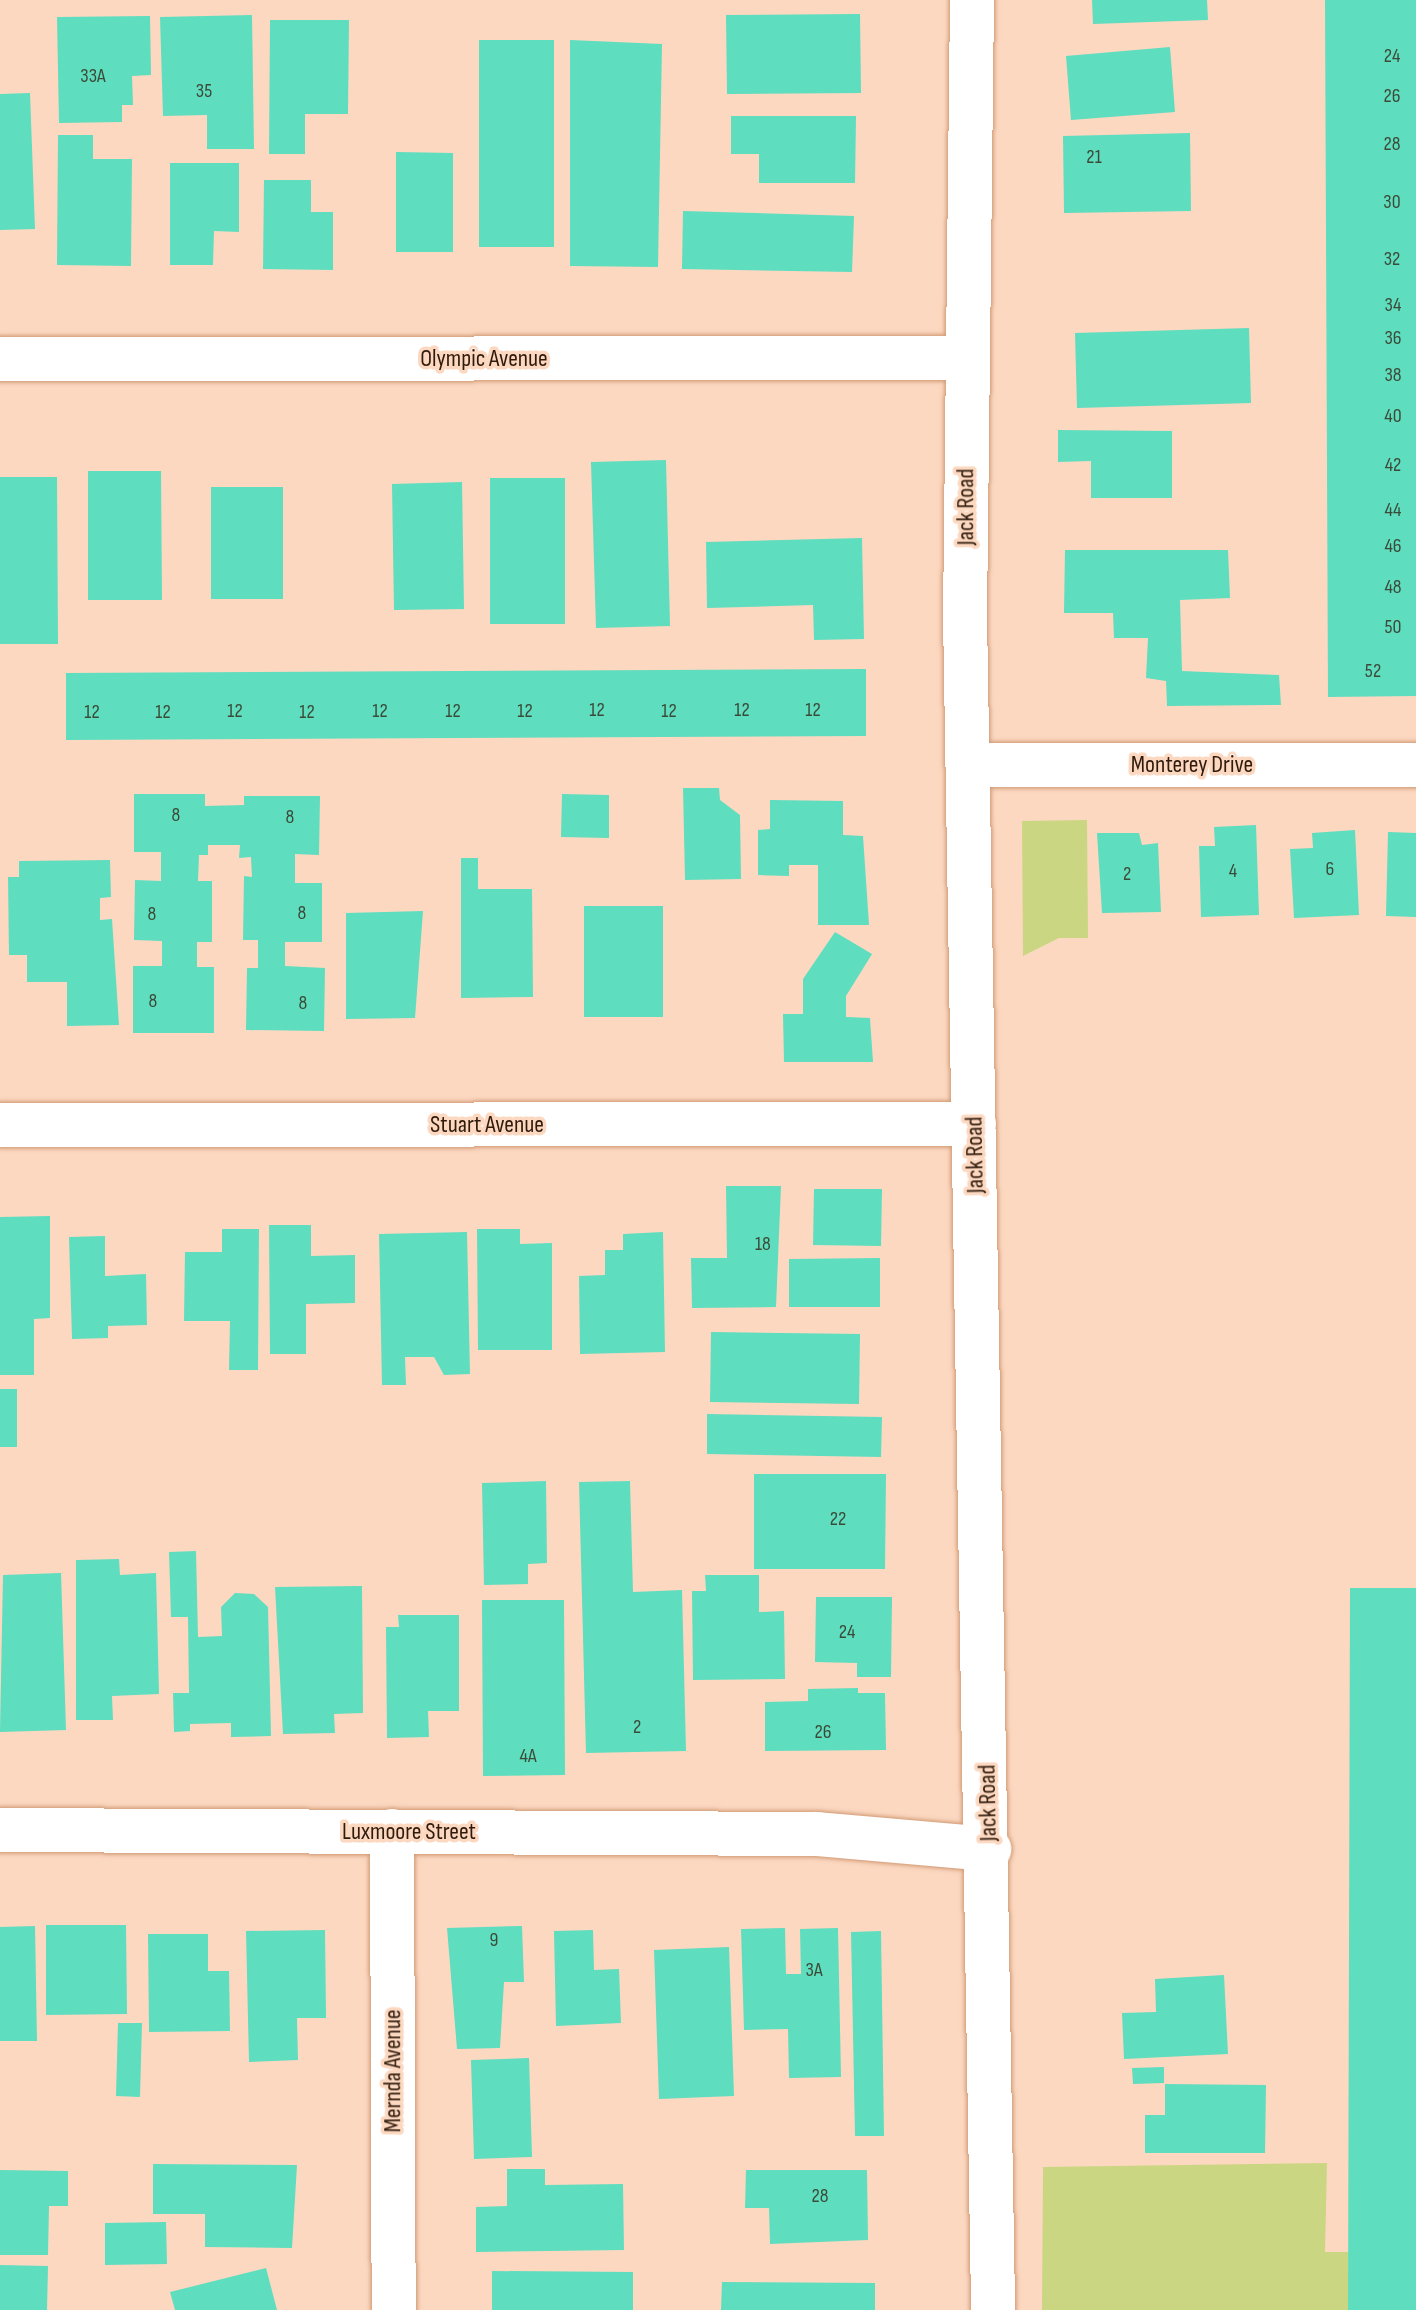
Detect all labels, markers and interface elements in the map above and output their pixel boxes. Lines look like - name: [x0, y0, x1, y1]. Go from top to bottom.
- house number: 24: [1384, 44, 1400, 68]
- house number: 33A: [80, 64, 106, 88]
- house number: 35: [196, 79, 212, 103]
- house number: 26: [1384, 84, 1400, 108]
- house number: 28: [1384, 132, 1400, 156]
- house number: 21: [1086, 145, 1102, 169]
- house number: 30: [1383, 190, 1401, 214]
- house number: 32: [1384, 247, 1400, 271]
- house number: 34: [1385, 293, 1401, 317]
- house number: 36: [1384, 326, 1402, 350]
- street label: Olympic Avenue: [420, 345, 548, 373]
- house number: 38: [1384, 363, 1402, 387]
- house number: 40: [1384, 404, 1402, 428]
- house number: 42: [1385, 453, 1401, 477]
- street label: Jack Road: [952, 469, 980, 545]
- house number: 44: [1385, 498, 1401, 522]
- house number: 46: [1384, 534, 1402, 558]
- house number: 48: [1384, 575, 1402, 599]
- house number: 50: [1385, 615, 1401, 639]
- house number: 52: [1365, 659, 1381, 683]
- house number: 12: [589, 698, 605, 722]
- house number: 12: [734, 698, 750, 722]
- house number: 12: [805, 698, 821, 722]
- house number: 12: [227, 699, 243, 723]
- house number: 12: [372, 699, 388, 723]
- house number: 12: [445, 699, 461, 723]
- house number: 12: [517, 699, 533, 723]
- house number: 12: [661, 699, 677, 723]
- house number: 12: [84, 700, 100, 724]
- house number: 12: [155, 700, 171, 724]
- house number: 12: [299, 700, 315, 724]
- street label: Monterey Drive: [1131, 751, 1253, 779]
- house number: 8: [172, 803, 180, 827]
- house number: 8: [286, 805, 294, 829]
- house number: 6: [1326, 857, 1334, 881]
- house number: 4: [1229, 859, 1237, 883]
- house number: 2: [1123, 862, 1131, 886]
- house number: 8: [298, 901, 306, 925]
- house number: 8: [148, 902, 156, 926]
- house number: 8: [149, 989, 157, 1013]
- house number: 8: [299, 991, 307, 1015]
- street label: Stuart Avenue: [430, 1111, 544, 1139]
- street label: Jack Road: [960, 1116, 990, 1194]
- house number: 18: [755, 1232, 771, 1256]
- house number: 22: [830, 1507, 846, 1531]
- house number: 24: [839, 1620, 855, 1644]
- house number: 2: [633, 1715, 641, 1739]
- house number: 26: [815, 1720, 831, 1744]
- house number: 4A: [520, 1744, 536, 1768]
- street label: Jack Road: [973, 1764, 1003, 1842]
- street label: Luxmoore Street: [342, 1818, 476, 1846]
- house number: 9: [490, 1928, 498, 1952]
- house number: 3A: [806, 1958, 822, 1982]
- street label: Mernda Avenue: [379, 2010, 407, 2132]
- house number: 28: [812, 2184, 828, 2208]

